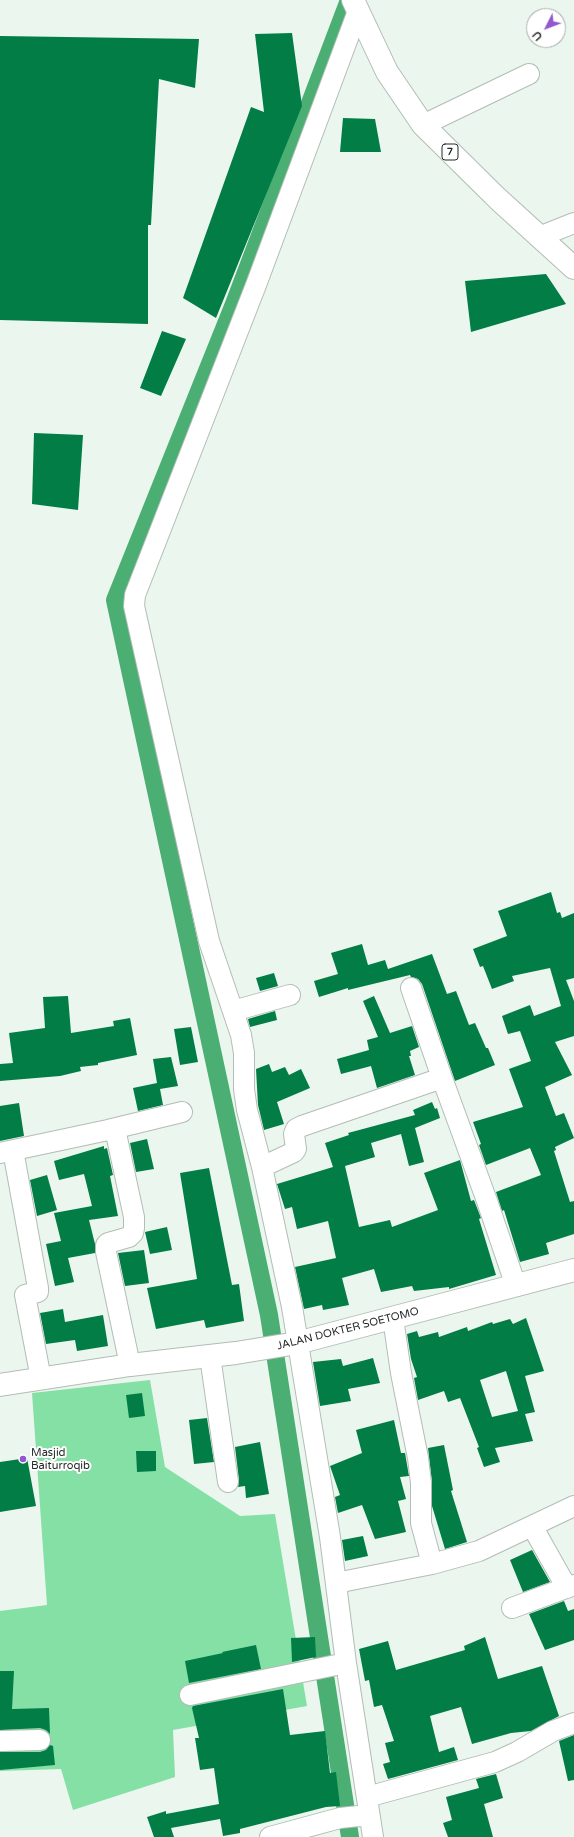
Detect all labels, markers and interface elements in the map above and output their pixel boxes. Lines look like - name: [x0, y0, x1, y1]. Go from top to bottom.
- north arrow: [526, 8, 566, 48]
- text: U: [530, 28, 545, 43]
- road number: 7: [442, 144, 458, 160]
- street label: JALAN DOKTER SOETOMO: [276, 1305, 420, 1353]
- place label: Masjid Baiturroqib: [31, 1446, 90, 1472]
- marker: Masjid Baiturroqib: [18, 1454, 28, 1464]

